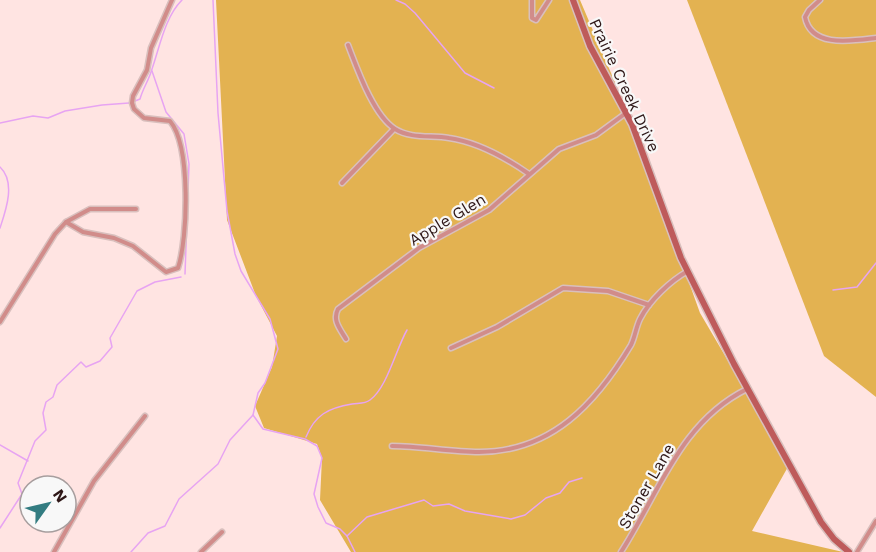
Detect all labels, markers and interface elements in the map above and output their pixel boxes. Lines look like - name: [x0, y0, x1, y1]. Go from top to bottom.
- street label: Prairie Creek Drive: [585, 16, 664, 155]
- street label: Apple Glen: [406, 189, 489, 250]
- street label: Stoner Lane: [614, 440, 678, 532]
- north arrow: [18, 474, 78, 534]
- text: N: [49, 486, 71, 506]

